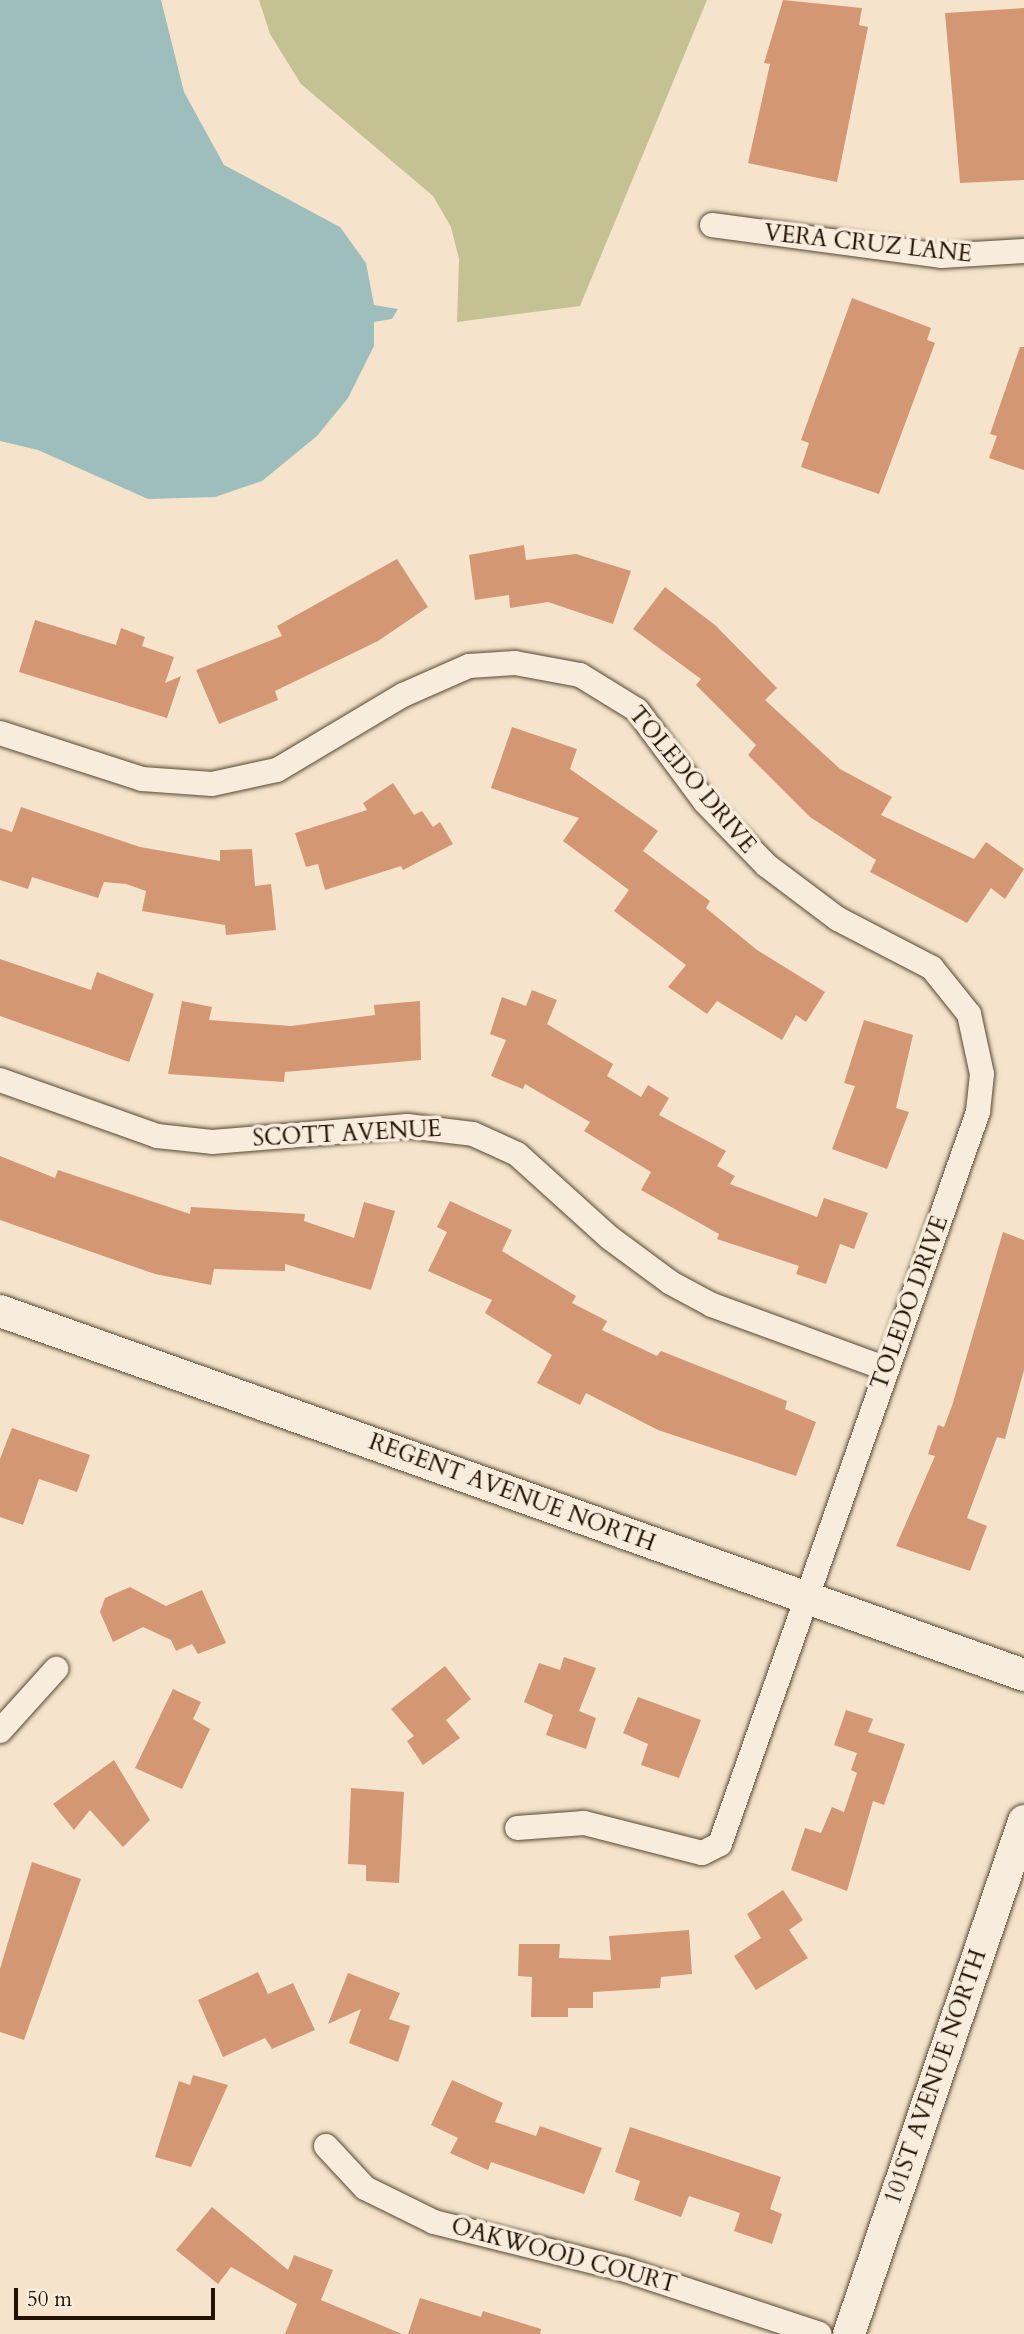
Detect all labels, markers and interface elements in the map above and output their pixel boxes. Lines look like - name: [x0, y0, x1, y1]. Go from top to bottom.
- street label: VERA CRUZ LANE: [763, 219, 973, 269]
- street label: TOLEDO DRIVE: [623, 701, 761, 859]
- street label: SCOTT AVENUE: [252, 1115, 442, 1153]
- street label: TOLEDO DRIVE: [866, 1212, 954, 1394]
- street label: REGENT AVENUE NORTH: [365, 1428, 659, 1558]
- street label: 101ST AVENUE NORTH: [879, 1946, 993, 2208]
- street label: OAKWOOD COURT: [448, 2213, 680, 2299]
- scale bar: [18, 2274, 219, 2318]
- text: 50 m: [27, 2285, 72, 2314]

